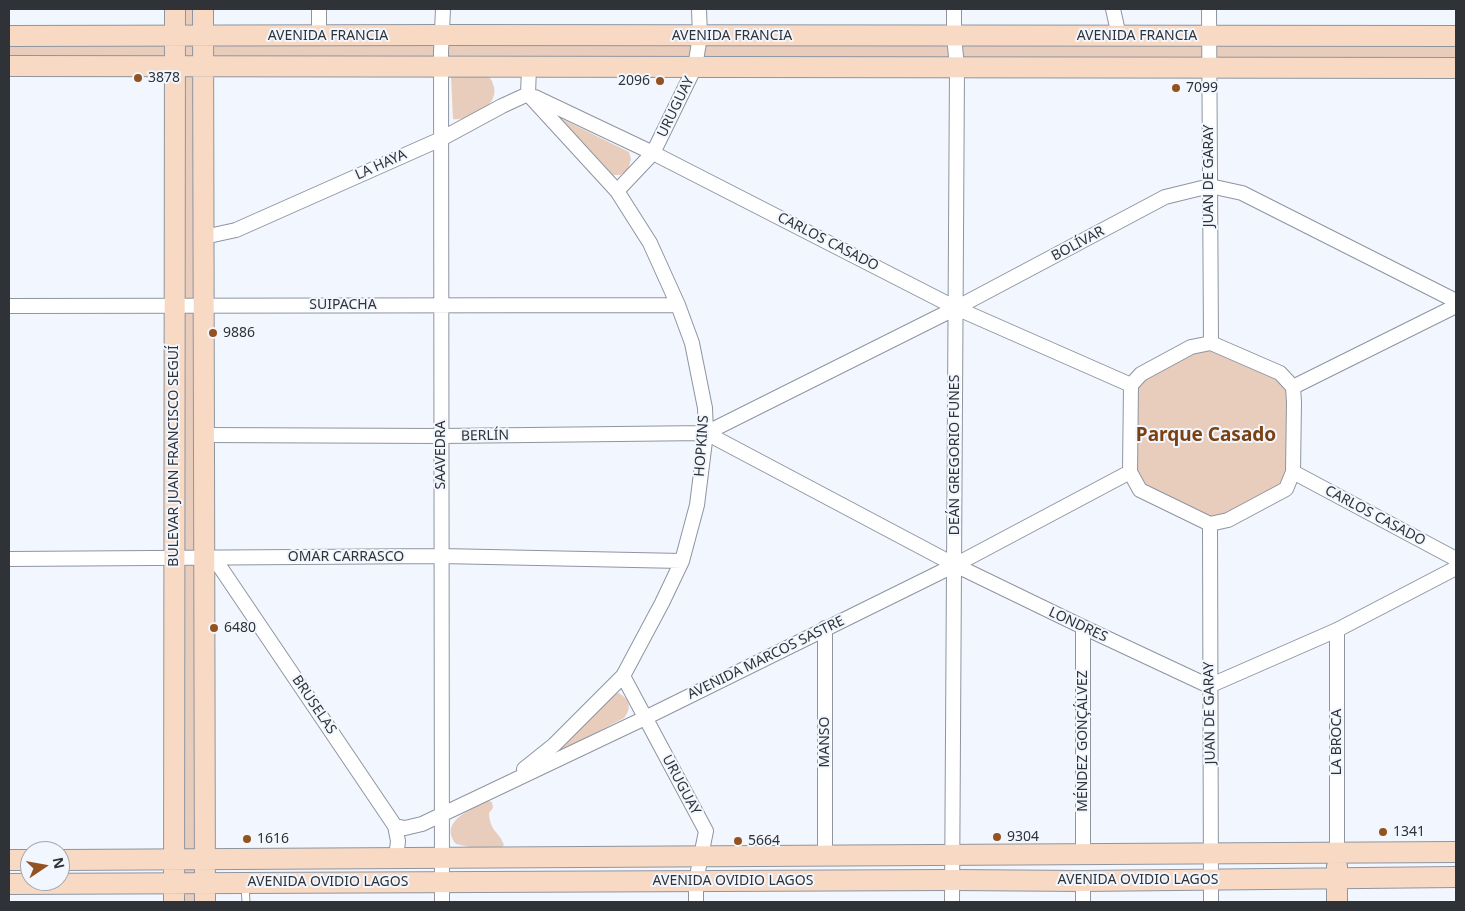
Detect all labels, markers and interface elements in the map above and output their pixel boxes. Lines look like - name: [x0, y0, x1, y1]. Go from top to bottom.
- street label: AVENIDA FRANCIA: [268, 28, 388, 44]
- street label: AVENIDA FRANCIA: [672, 28, 792, 44]
- street label: AVENIDA FRANCIA: [1077, 28, 1197, 44]
- place label: 3878: [148, 70, 180, 86]
- marker: 3878: [132, 72, 144, 84]
- place label: 2096: [618, 73, 650, 89]
- street label: URUGUAY: [654, 74, 698, 140]
- marker: 2096: [654, 75, 666, 87]
- place label: 7099: [1186, 80, 1218, 96]
- marker: 7099: [1170, 82, 1182, 94]
- street label: JUAN DE GARAY: [1201, 125, 1217, 227]
- street label: LA HAYA: [353, 146, 409, 184]
- street label: CARLOS CASADO: [775, 209, 881, 275]
- street label: BOLÍVAR: [1049, 223, 1107, 265]
- street label: SUIPACHA: [309, 297, 377, 313]
- place label: 9886: [223, 325, 255, 341]
- marker: 9886: [207, 327, 219, 339]
- street label: BULEVAR JUAN FRANCISCO SEGUÍ: [166, 345, 182, 567]
- street label: DEÁN GREGORIO FUNES: [947, 375, 963, 535]
- street label: HOPKINS: [691, 415, 713, 477]
- street label: SAAVEDRA: [433, 420, 449, 490]
- district label: Parque Casado: [1136, 425, 1276, 447]
- street label: BERLÍN: [461, 427, 509, 445]
- street label: CARLOS CASADO: [1322, 482, 1428, 550]
- street label: OMAR CARRASCO: [288, 549, 404, 565]
- street label: LONDRES: [1046, 604, 1110, 646]
- street label: AVENIDA MARCOS SASTRE: [685, 613, 847, 703]
- place label: 6480: [224, 620, 256, 636]
- marker: 6480: [208, 622, 220, 634]
- street label: JUAN DE GARAY: [1201, 662, 1219, 764]
- street label: MÉNDEZ GONÇÁLVEZ: [1075, 670, 1091, 812]
- street label: BRUSELAS: [288, 672, 340, 738]
- street label: LA BROCA: [1329, 709, 1345, 775]
- street label: MANSO: [817, 717, 833, 767]
- street label: URUGUAY: [658, 752, 704, 818]
- place label: 1341: [1393, 824, 1425, 840]
- marker: 1341: [1377, 826, 1389, 838]
- place label: 9304: [1007, 829, 1039, 845]
- place label: 1616: [257, 831, 289, 847]
- marker: 9304: [991, 831, 1003, 843]
- marker: 1616: [241, 833, 253, 845]
- place label: 5664: [748, 833, 780, 849]
- marker: 5664: [732, 835, 744, 847]
- north arrow: [20, 841, 70, 891]
- text: N: [49, 855, 70, 871]
- street label: AVENIDA OVIDIO LAGOS: [1058, 872, 1218, 888]
- street label: AVENIDA OVIDIO LAGOS: [653, 873, 813, 889]
- street label: AVENIDA OVIDIO LAGOS: [248, 874, 408, 890]

